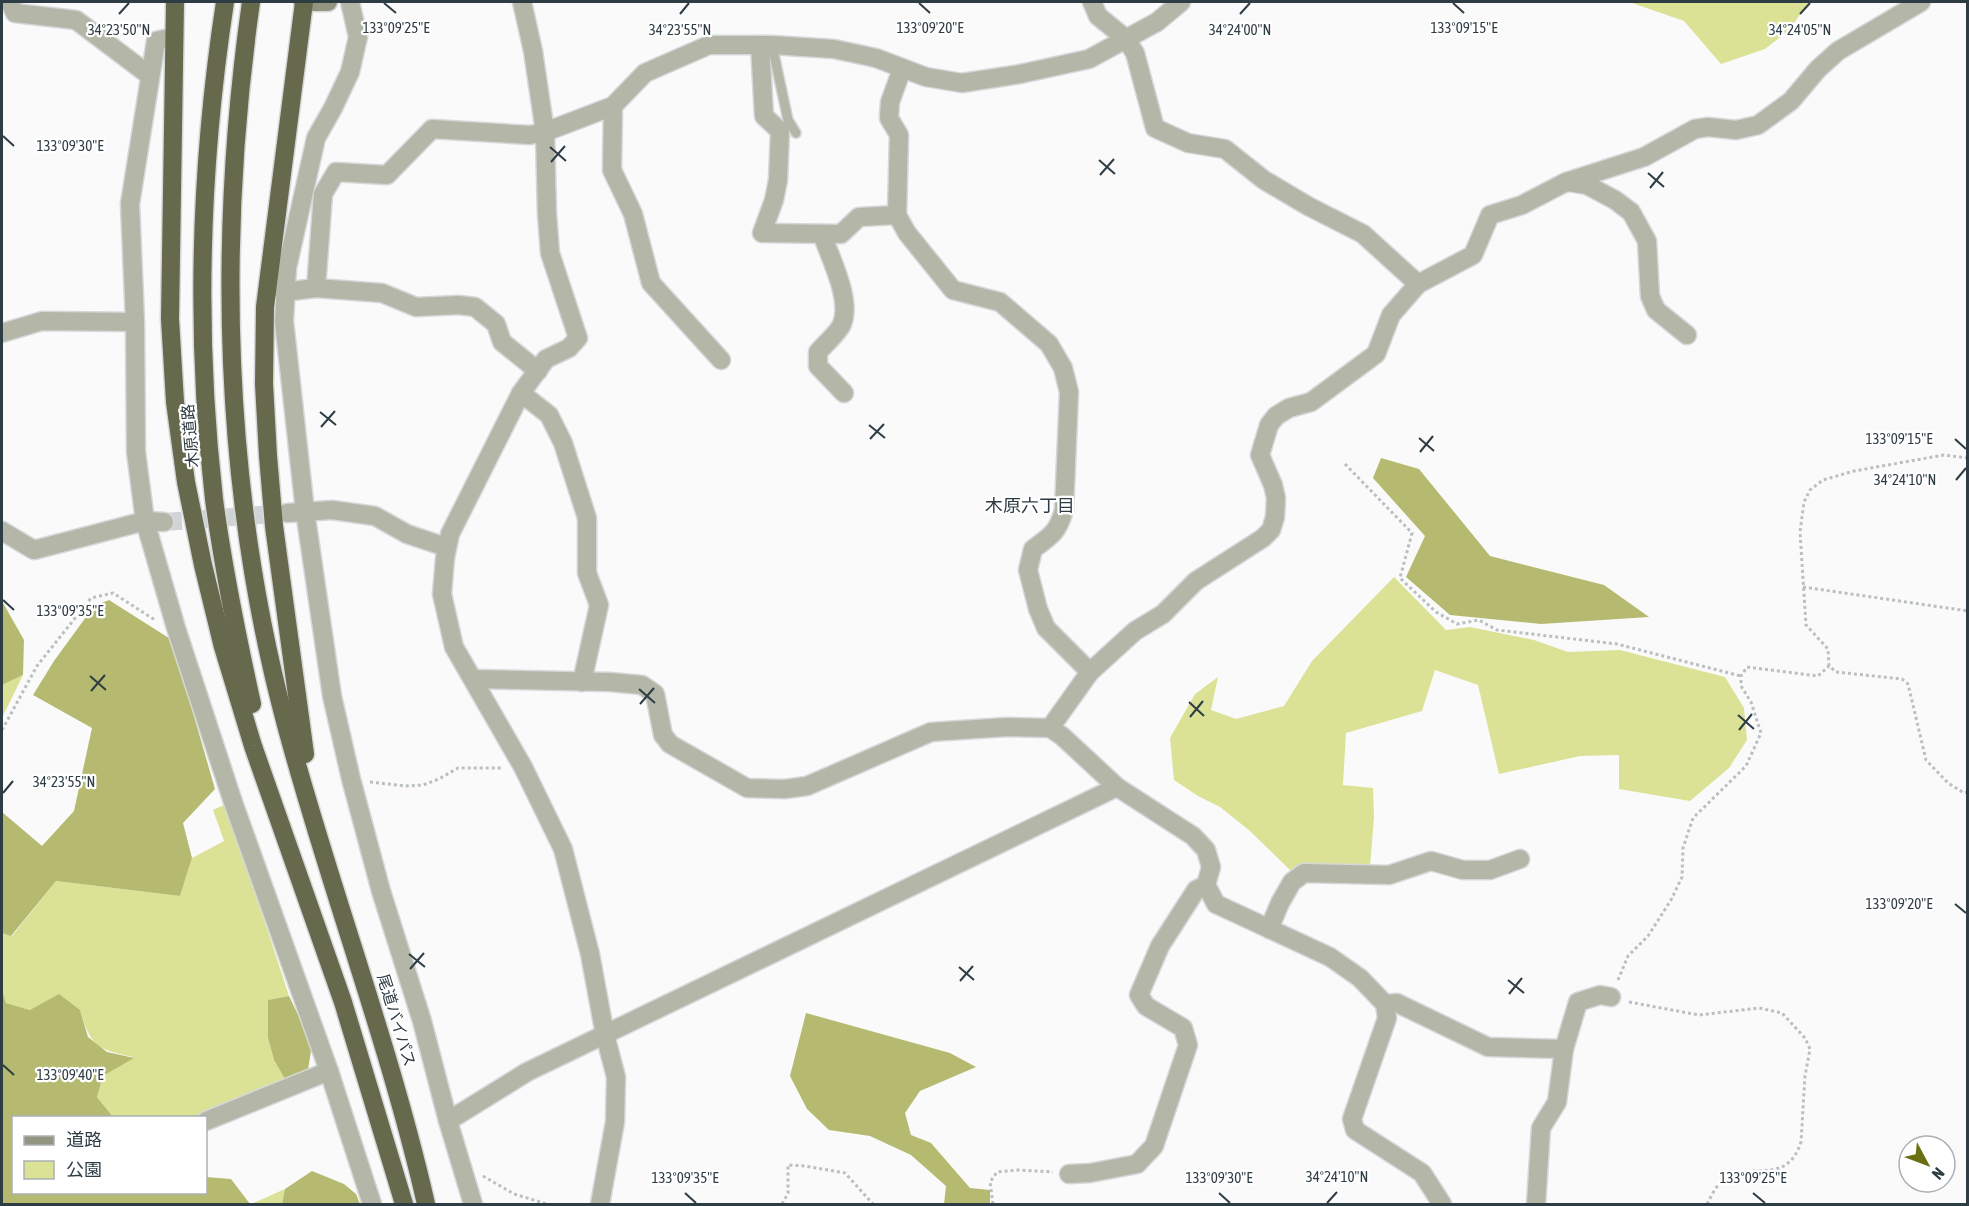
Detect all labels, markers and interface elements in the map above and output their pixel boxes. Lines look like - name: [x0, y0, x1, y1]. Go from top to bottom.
- text: 133°09'25"E: [362, 19, 430, 36]
- text: 133°09'20"E: [896, 19, 964, 36]
- text: 133°09'15"E: [1430, 19, 1498, 36]
- text: 34°23'50"N: [88, 21, 150, 38]
- text: 34°23'55"N: [649, 21, 711, 38]
- text: 34°24'00"N: [1209, 21, 1271, 38]
- text: 34°24'05"N: [1769, 21, 1831, 38]
- text: 133°09'30"E: [36, 137, 104, 154]
- street label: 木原道路: [178, 403, 202, 469]
- text: 133°09'15"E: [1865, 430, 1933, 447]
- text: 34°24'10"N: [1874, 471, 1936, 488]
- district label: 木原六丁目: [985, 495, 1075, 516]
- text: 133°09'35"E: [36, 602, 104, 619]
- text: 34°23'55"N: [33, 773, 95, 790]
- text: 133°09'20"E: [1865, 895, 1933, 912]
- street label: 尾道バイパス: [374, 972, 420, 1068]
- text: 133°09'40"E: [36, 1066, 104, 1083]
- legend: [12, 1116, 207, 1194]
- text: 道路: [66, 1129, 102, 1150]
- north arrow: [1897, 1134, 1957, 1194]
- text: 公園: [66, 1159, 102, 1180]
- text: N: [1928, 1164, 1948, 1183]
- text: 34°24'10"N: [1306, 1168, 1368, 1185]
- text: 133°09'35"E: [651, 1169, 719, 1186]
- text: 133°09'30"E: [1185, 1169, 1253, 1186]
- text: 133°09'25"E: [1719, 1169, 1787, 1186]

